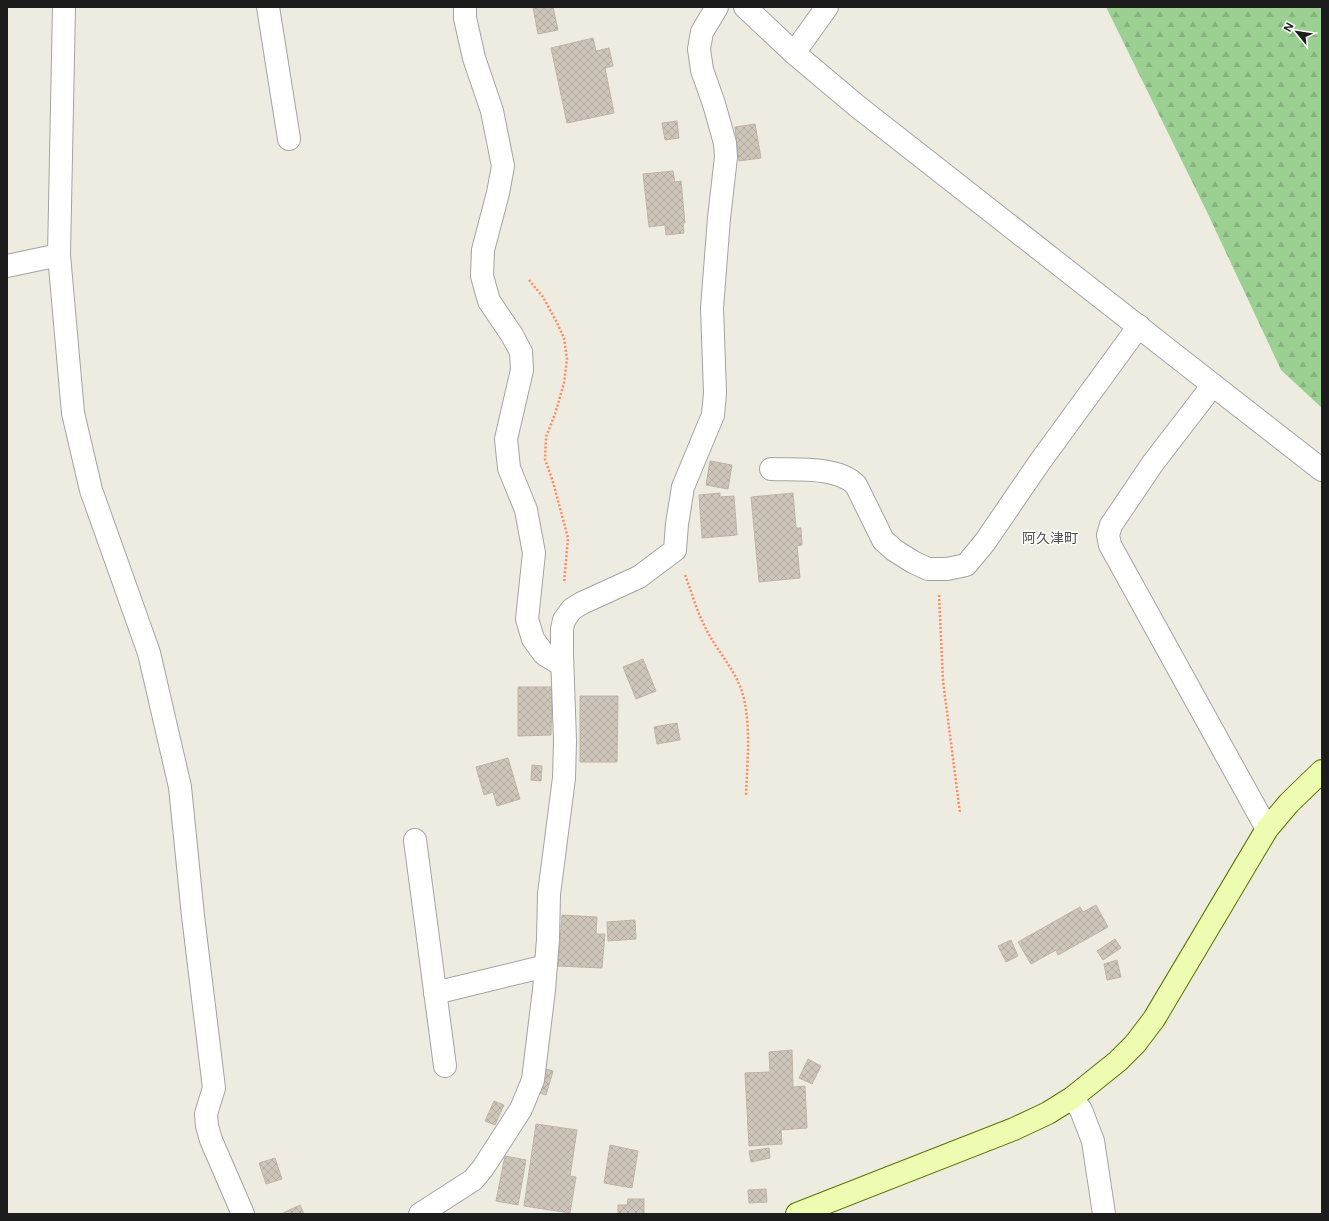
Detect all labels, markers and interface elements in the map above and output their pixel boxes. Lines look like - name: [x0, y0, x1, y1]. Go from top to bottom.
- north arrow: [1277, 12, 1317, 52]
- text: N: [1281, 20, 1297, 34]
- district label: 阿久津町: [1022, 530, 1078, 547]

